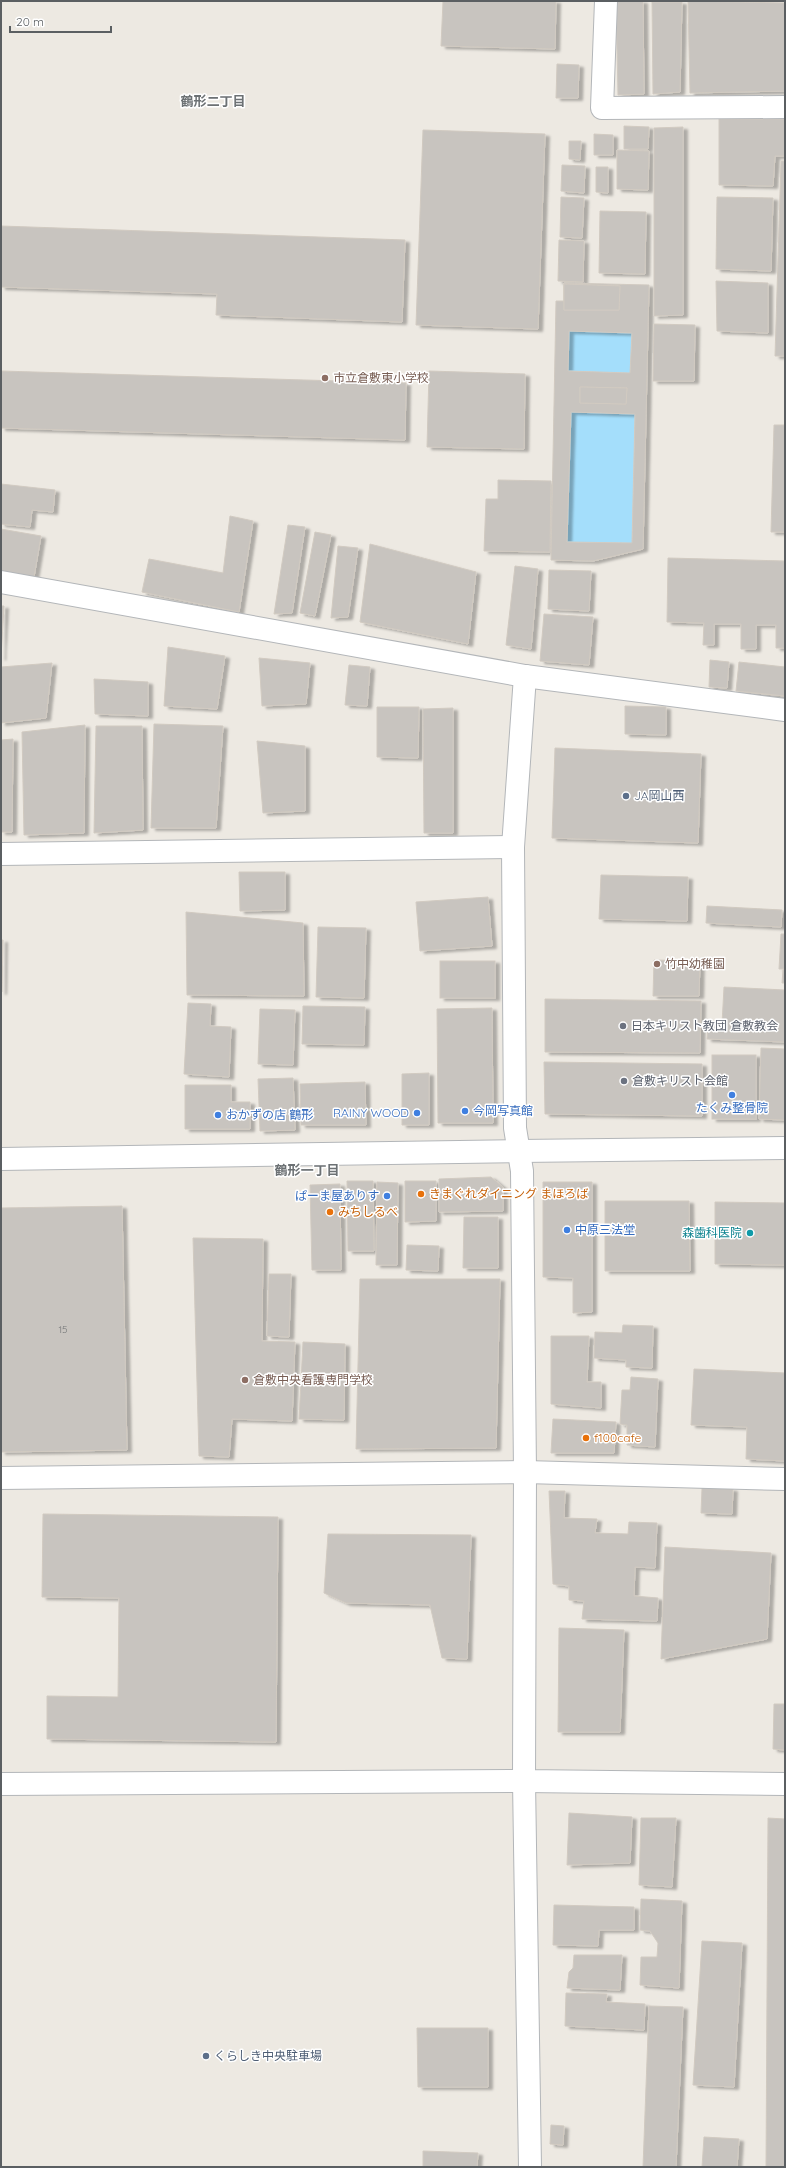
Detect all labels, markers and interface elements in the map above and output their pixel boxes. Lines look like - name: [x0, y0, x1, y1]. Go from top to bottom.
- scale bar: [10, 8, 111, 34]
- text: 20 m: [16, 14, 44, 29]
- district label: 鶴形二丁目: [180, 93, 246, 109]
- place label: 市立倉敷東小学校: [333, 370, 429, 385]
- marker: 市立倉敷東小学校: [320, 373, 330, 383]
- place label: JA岡山西: [634, 788, 684, 803]
- marker: JA岡山西: [621, 791, 631, 801]
- place label: 竹中幼稚園: [665, 956, 725, 971]
- marker: 竹中幼稚園: [652, 959, 662, 969]
- place label: 日本キリスト教団 倉敷教会: [631, 1018, 778, 1033]
- marker: 日本キリスト教団 倉敷教会: [618, 1021, 628, 1031]
- place label: 倉敷キリスト会館: [632, 1073, 728, 1088]
- marker: 倉敷キリスト会館: [619, 1076, 629, 1086]
- marker: たくみ整骨院: [727, 1090, 737, 1100]
- place label: たくみ整骨院: [696, 1100, 768, 1115]
- place label: 今岡写真館: [473, 1103, 533, 1118]
- place label: RAINY WOOD: [333, 1105, 409, 1120]
- marker: 今岡写真館: [460, 1106, 470, 1116]
- place label: おかずの店 鶴形: [226, 1107, 313, 1122]
- marker: RAINY WOOD: [412, 1108, 422, 1118]
- marker: おかずの店 鶴形: [213, 1110, 223, 1120]
- district label: 鶴形一丁目: [274, 1162, 340, 1178]
- place label: きまぐれダイニング まほろば: [429, 1186, 588, 1201]
- place label: ぱーま屋ありす: [295, 1188, 379, 1203]
- marker: きまぐれダイニング まほろば: [416, 1189, 426, 1199]
- marker: ぱーま屋ありす: [382, 1191, 392, 1201]
- place label: みちしるべ: [338, 1204, 398, 1219]
- marker: みちしるべ: [325, 1207, 335, 1217]
- place label: 中原三法堂: [575, 1222, 635, 1237]
- marker: 中原三法堂: [562, 1225, 572, 1235]
- place label: 森歯科医院: [682, 1225, 742, 1240]
- marker: 森歯科医院: [745, 1228, 755, 1238]
- house number: 15: [58, 1323, 68, 1336]
- place label: 倉敷中央看護専門学校: [253, 1372, 373, 1387]
- marker: 倉敷中央看護専門学校: [240, 1375, 250, 1385]
- place label: f100cafe: [594, 1430, 641, 1445]
- marker: f100cafe: [581, 1433, 591, 1443]
- place label: くらしき中央駐車場: [214, 2048, 322, 2063]
- marker: くらしき中央駐車場: [201, 2051, 211, 2061]

